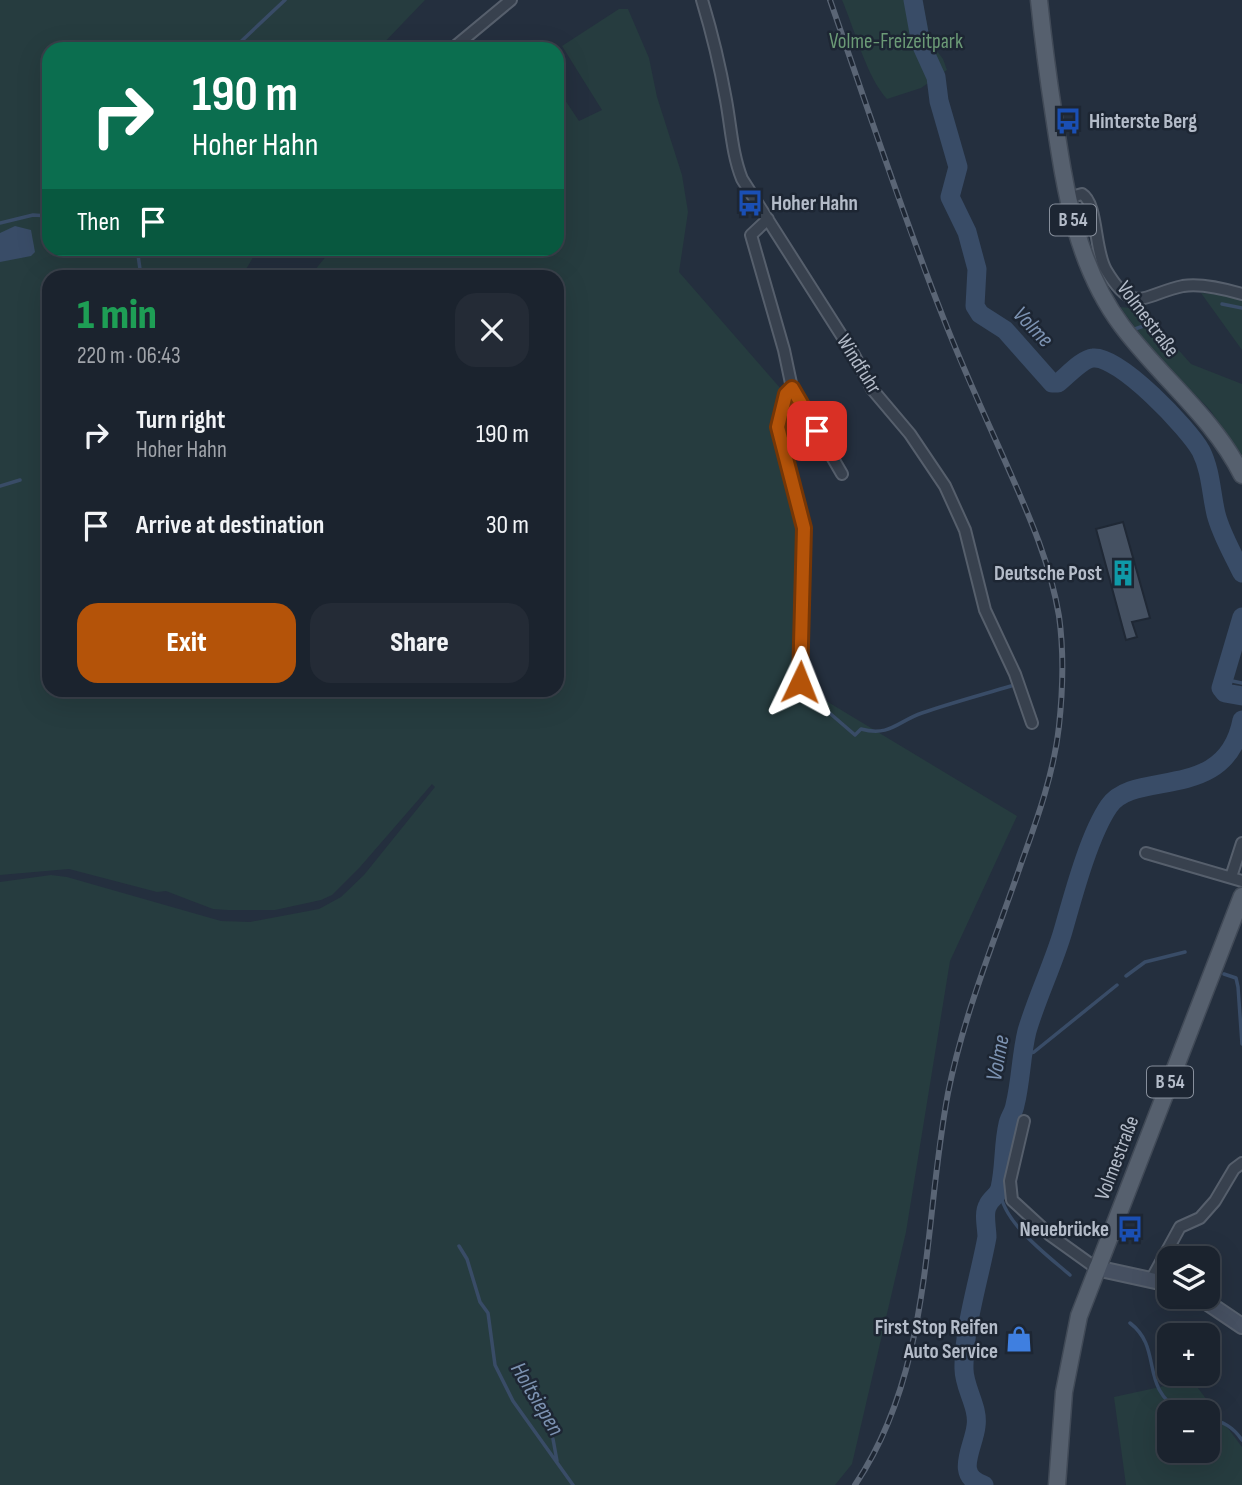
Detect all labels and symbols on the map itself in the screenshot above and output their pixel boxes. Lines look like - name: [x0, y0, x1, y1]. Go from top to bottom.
- park label: Volme-Freizeitpark: [829, 29, 963, 54]
- bus stop icon: Hinterste Berg: [1053, 106, 1083, 136]
- place label: Hinterste Berg: [1089, 109, 1197, 134]
- bus stop icon: Hoher Hahn: [735, 188, 765, 218]
- place label: Hoher Hahn: [771, 191, 858, 216]
- road number: B 54: [1050, 204, 1096, 235]
- street label: Volmestraße: [1111, 276, 1185, 362]
- water label: Volme: [1007, 301, 1059, 353]
- street label: Windfuhr: [831, 330, 887, 398]
- pin: [787, 401, 847, 461]
- building icon: Deutsche Post: [1108, 558, 1138, 588]
- place label: Deutsche Post: [994, 561, 1102, 586]
- position arrow: [763, 645, 837, 719]
- water label: Volme: [980, 1033, 1016, 1083]
- road number: B 54: [1147, 1066, 1193, 1098]
- street label: Volmestraße: [1090, 1112, 1144, 1204]
- bus stop icon: Neuebrücke: [1115, 1214, 1145, 1244]
- place label: Neuebrücke: [1020, 1217, 1109, 1242]
- place label: First Stop Reifen Auto Service: [875, 1315, 998, 1364]
- shop icon: First Stop Reifen Auto Service: [1004, 1324, 1034, 1354]
- water label: Holtsiepen: [504, 1357, 570, 1441]

